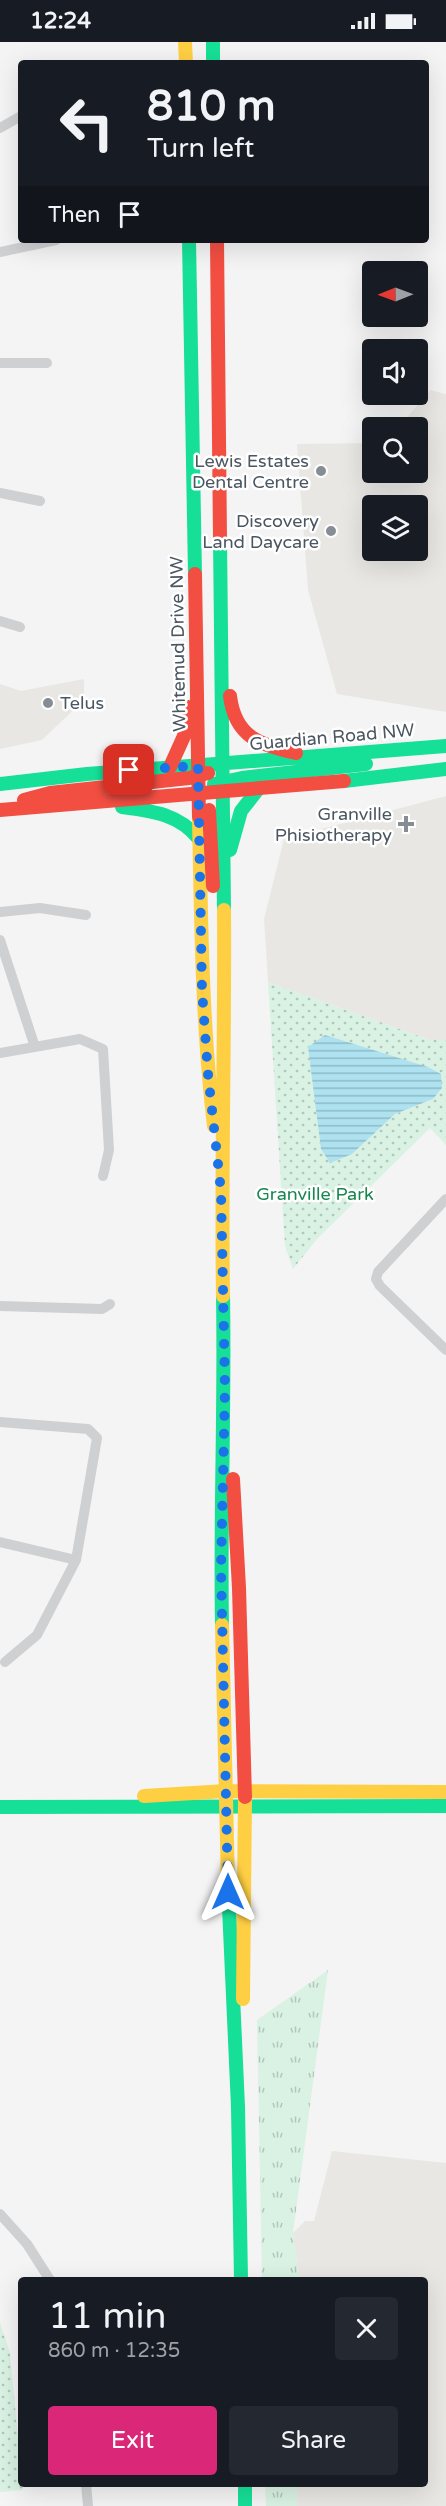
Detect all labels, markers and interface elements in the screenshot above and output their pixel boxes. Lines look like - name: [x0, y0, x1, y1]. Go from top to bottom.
- text: 12:24: [30, 8, 91, 34]
- text: 810 m: [147, 81, 276, 132]
- icon: left: [48, 84, 126, 162]
- text: Turn left: [147, 132, 254, 165]
- icon: arrive: [113, 198, 146, 231]
- text: Then: [48, 202, 101, 228]
- north arrow: [362, 261, 428, 327]
- map controls: [362, 261, 428, 561]
- button: sound: [362, 339, 428, 405]
- button: search: [362, 417, 428, 483]
- place label: Lewis Estates Dental Centre: [192, 450, 309, 493]
- marker: Lewis Estates Dental Centre: [314, 464, 328, 478]
- button: layers: [362, 495, 428, 561]
- place label: Discovery Land Daycare: [202, 510, 319, 553]
- marker: Discovery Land Daycare: [324, 524, 338, 538]
- street label: Whitemud Drive NW: [165, 556, 191, 732]
- place label: Telus: [60, 692, 104, 714]
- marker: Telus: [41, 696, 55, 710]
- street label: Guardian Road NW: [249, 719, 415, 755]
- pin: [103, 744, 154, 795]
- icon: arrive: [112, 753, 145, 786]
- place label: Granville Phisiotherapy: [275, 803, 392, 846]
- marker: Granville Phisiotherapy: [397, 815, 415, 833]
- park label: Granville Park: [256, 1183, 374, 1205]
- position arrow: [196, 1860, 260, 1924]
- text: 11 min: [48, 2295, 167, 2338]
- button: close: [335, 2297, 398, 2360]
- text: 860 m · 12:35: [48, 2339, 180, 2363]
- button: Exit: [48, 2406, 217, 2475]
- button: Share: [229, 2406, 398, 2475]

